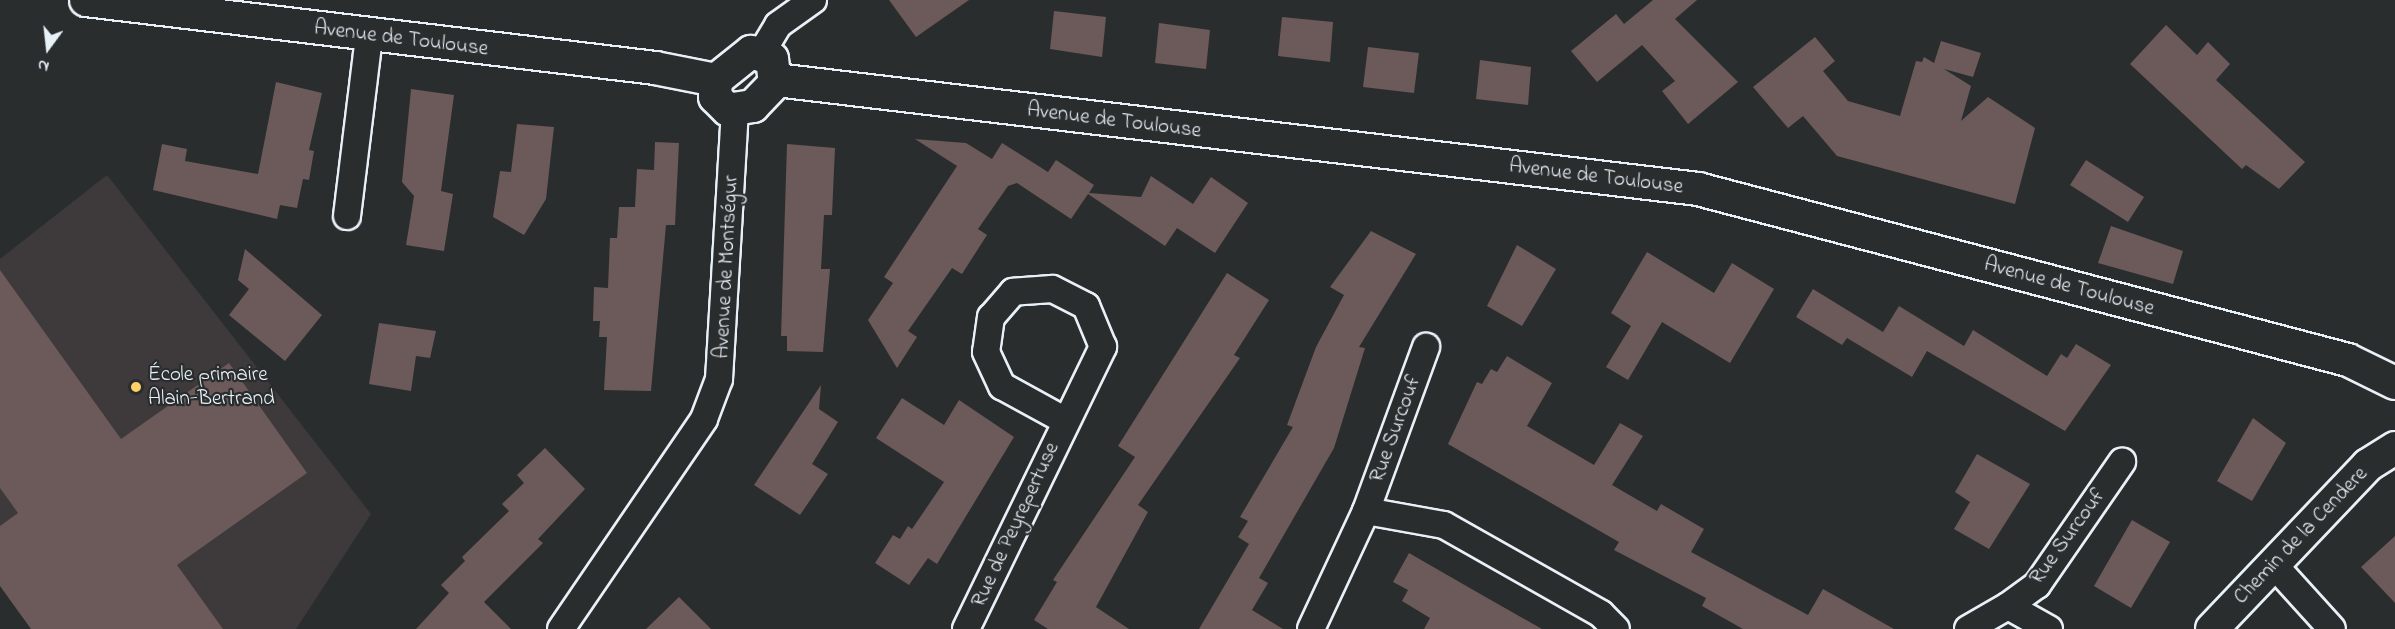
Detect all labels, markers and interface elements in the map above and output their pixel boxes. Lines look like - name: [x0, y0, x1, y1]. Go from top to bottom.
- street label: Avenue de Toulouse: [313, 16, 489, 62]
- north arrow: [18, 18, 78, 78]
- text: N: [35, 52, 52, 78]
- street label: Avenue de Toulouse: [1026, 98, 1202, 144]
- street label: Avenue de Toulouse: [1508, 154, 1684, 200]
- street label: Avenue de Montségur: [710, 175, 744, 359]
- street label: Avenue de Toulouse: [1981, 252, 2157, 322]
- place label: École primaire Alain-Bertrand: [148, 362, 275, 412]
- street label: Rue Surcouf: [1365, 372, 1427, 486]
- marker: École primaire Alain-Bertrand: [129, 380, 143, 394]
- street label: Rue de Peyrepertuse: [967, 439, 1065, 611]
- street label: Chemin de la Cendere: [2229, 462, 2373, 610]
- street label: Rue Surcouf: [2025, 484, 2111, 590]

